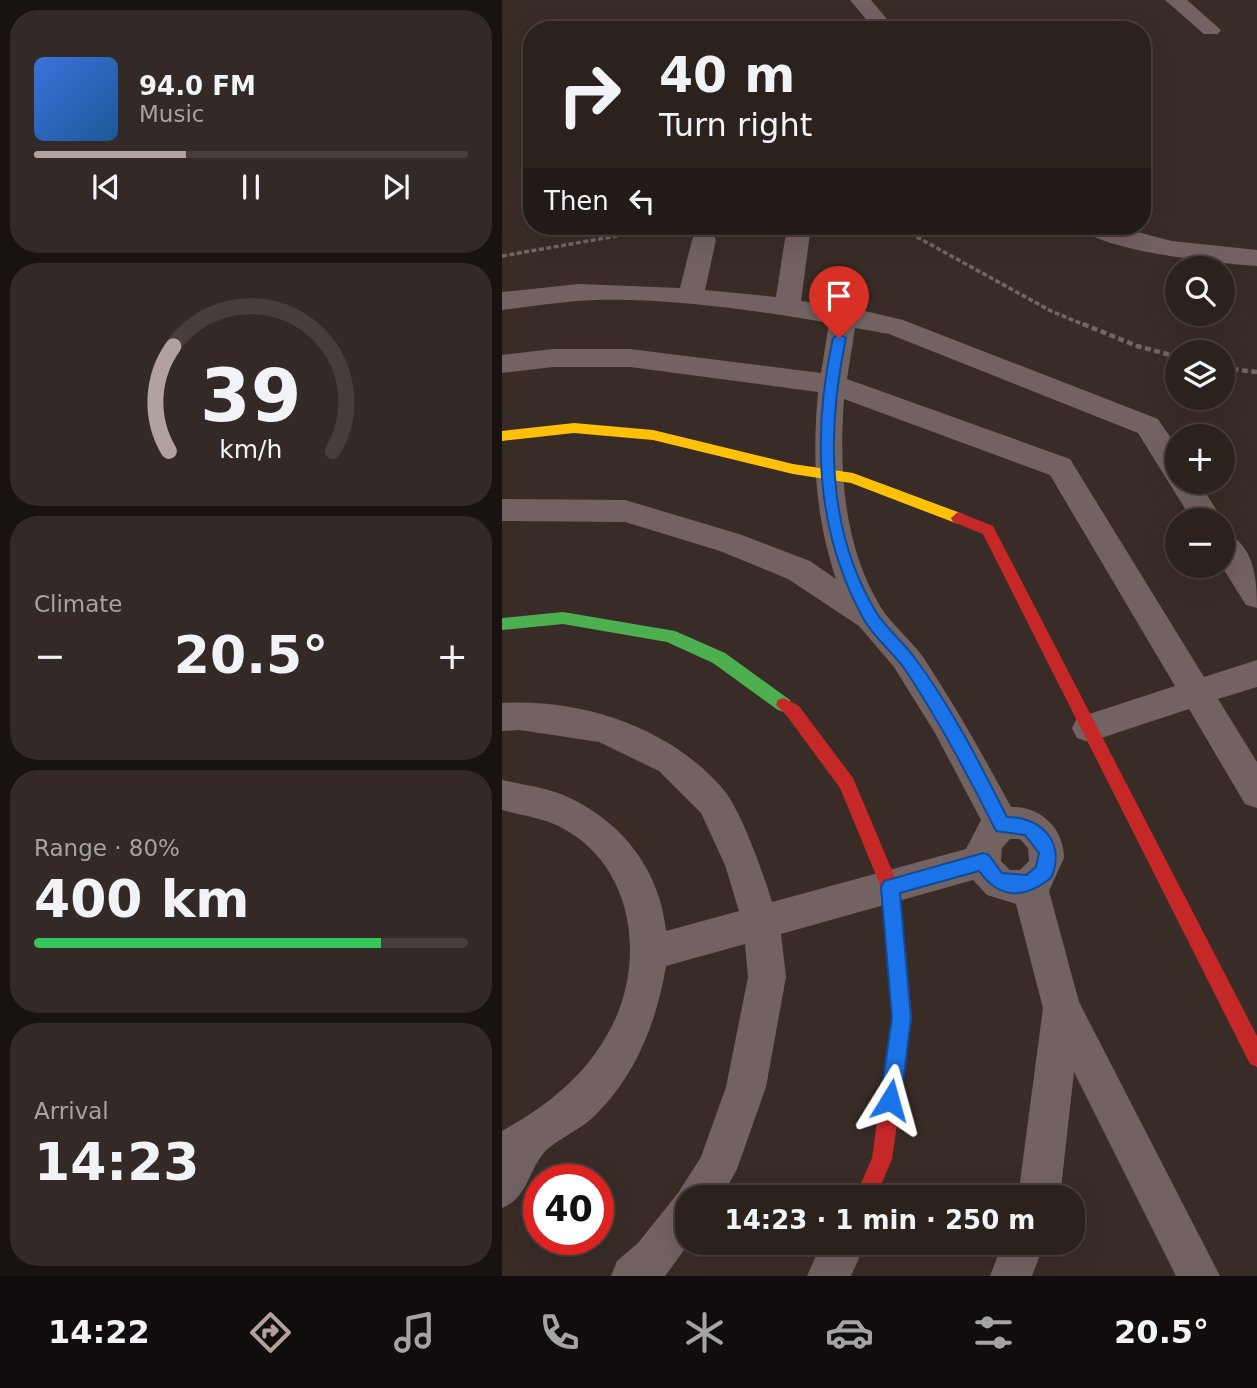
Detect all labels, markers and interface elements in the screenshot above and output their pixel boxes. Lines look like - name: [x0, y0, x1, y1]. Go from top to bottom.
- text: 40 m: [659, 47, 795, 104]
- icon: right: [544, 49, 635, 140]
- text: 94.0 FM: [139, 71, 256, 101]
- text: Music: [139, 101, 204, 127]
- text: Turn right: [659, 106, 812, 144]
- icon: previous: [87, 168, 125, 206]
- icon: pause: [232, 168, 270, 206]
- icon: next: [377, 168, 415, 206]
- icon: left: [623, 182, 661, 220]
- text: Then: [544, 186, 609, 216]
- map controls: [1165, 256, 1235, 578]
- button: search: [1165, 256, 1235, 326]
- pin: [809, 266, 869, 338]
- icon: arrive: [820, 277, 858, 315]
- button: layers: [1165, 340, 1235, 410]
- text: 39: [200, 353, 302, 438]
- button: +: [1165, 424, 1235, 494]
- text: km/h: [219, 435, 283, 464]
- button: −: [1165, 508, 1235, 578]
- text: Climate: [34, 591, 123, 617]
- text: 20.5°: [174, 625, 328, 685]
- text: −: [34, 634, 66, 678]
- text: +: [436, 634, 468, 678]
- text: Range · 80%: [34, 835, 180, 861]
- text: 400 km: [34, 869, 249, 929]
- position arrow: [853, 1063, 927, 1137]
- text: Arrival: [34, 1098, 109, 1124]
- text: 14:23: [34, 1132, 200, 1192]
- speed limit sign: 40: [523, 1164, 614, 1255]
- text: 14:23 · 1 min · 250 m: [725, 1205, 1035, 1235]
- icon: directions: [246, 1308, 295, 1357]
- icon: music: [390, 1308, 439, 1357]
- icon: phone: [535, 1308, 584, 1357]
- icon: climate: [680, 1308, 729, 1357]
- icon: car: [825, 1308, 874, 1357]
- icon: filters: [969, 1308, 1018, 1357]
- text: 14:22: [48, 1313, 150, 1351]
- text: 20.5°: [1114, 1313, 1209, 1351]

